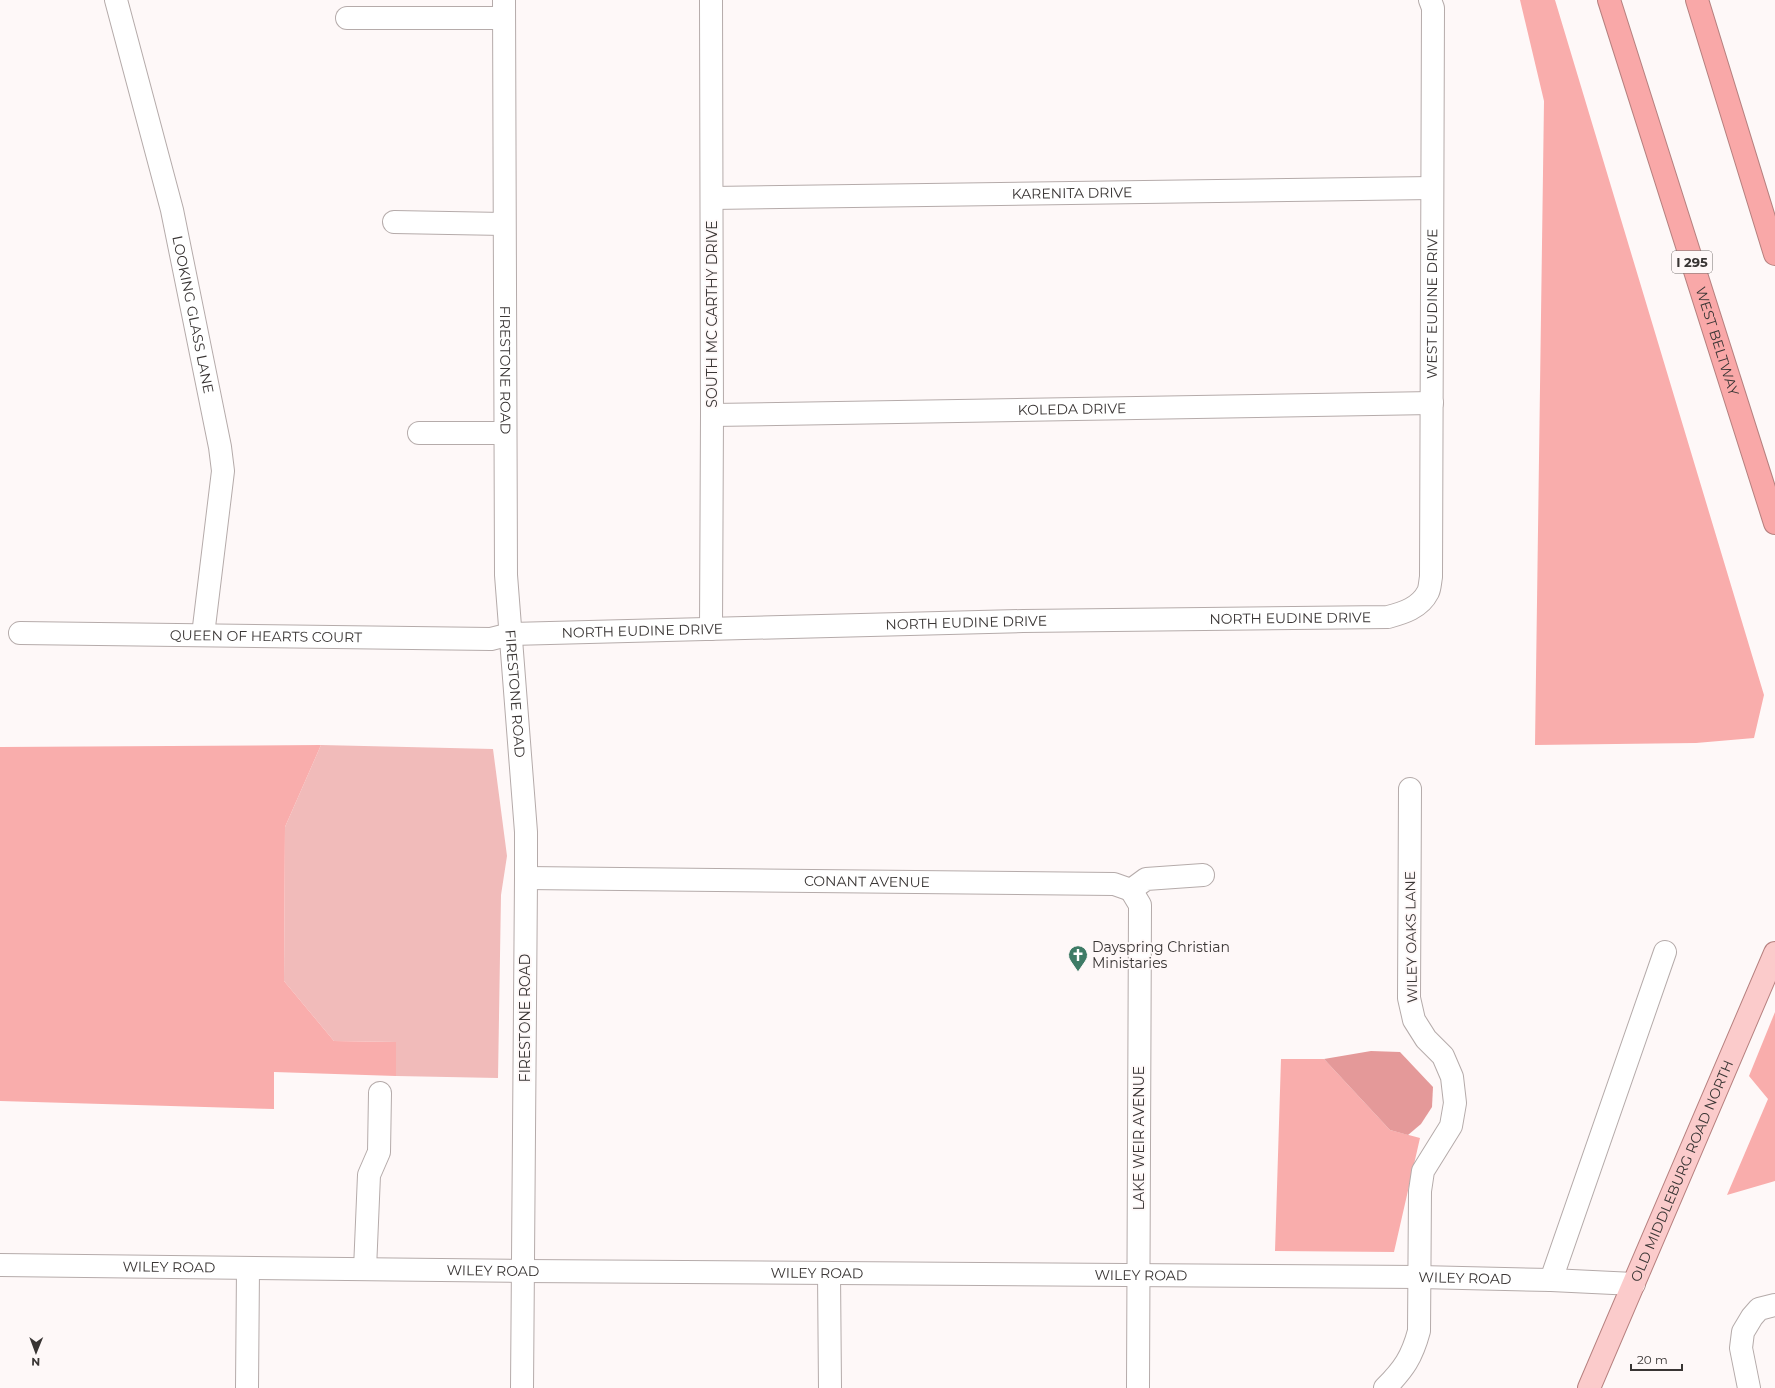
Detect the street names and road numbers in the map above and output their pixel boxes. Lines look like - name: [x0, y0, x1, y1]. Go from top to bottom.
- street label: KARENITA DRIVE: [1012, 183, 1132, 203]
- street label: SOUTH MC CARTHY DRIVE: [703, 220, 721, 408]
- street label: WEST EUDINE DRIVE: [1423, 229, 1441, 379]
- street label: LOOKING GLASS LANE: [168, 234, 218, 395]
- road number: I 295: [1672, 251, 1712, 273]
- street label: WEST BELTWAY: [1692, 284, 1743, 398]
- street label: FIRESTONE ROAD: [496, 306, 515, 434]
- street label: KOLEDA DRIVE: [1018, 399, 1126, 419]
- street label: NORTH EUDINE DRIVE: [1209, 608, 1371, 628]
- street label: NORTH EUDINE DRIVE: [885, 612, 1047, 633]
- street label: NORTH EUDINE DRIVE: [561, 620, 723, 642]
- street label: QUEEN OF HEARTS COURT: [170, 626, 362, 646]
- street label: FIRESTONE ROAD: [501, 629, 529, 758]
- street label: WILEY OAKS LANE: [1401, 871, 1421, 1003]
- street label: CONANT AVENUE: [804, 872, 930, 891]
- street label: FIRESTONE ROAD: [516, 954, 534, 1082]
- street label: OLD MIDDLEBURG ROAD NORTH: [1626, 1057, 1737, 1285]
- street label: LAKE WEIR AVENUE: [1130, 1066, 1148, 1210]
- street label: WILEY ROAD: [122, 1257, 216, 1276]
- street label: WILEY ROAD: [446, 1261, 540, 1280]
- street label: WILEY ROAD: [770, 1264, 864, 1282]
- street label: WILEY ROAD: [1094, 1266, 1188, 1284]
- street label: WILEY ROAD: [1418, 1268, 1512, 1288]

